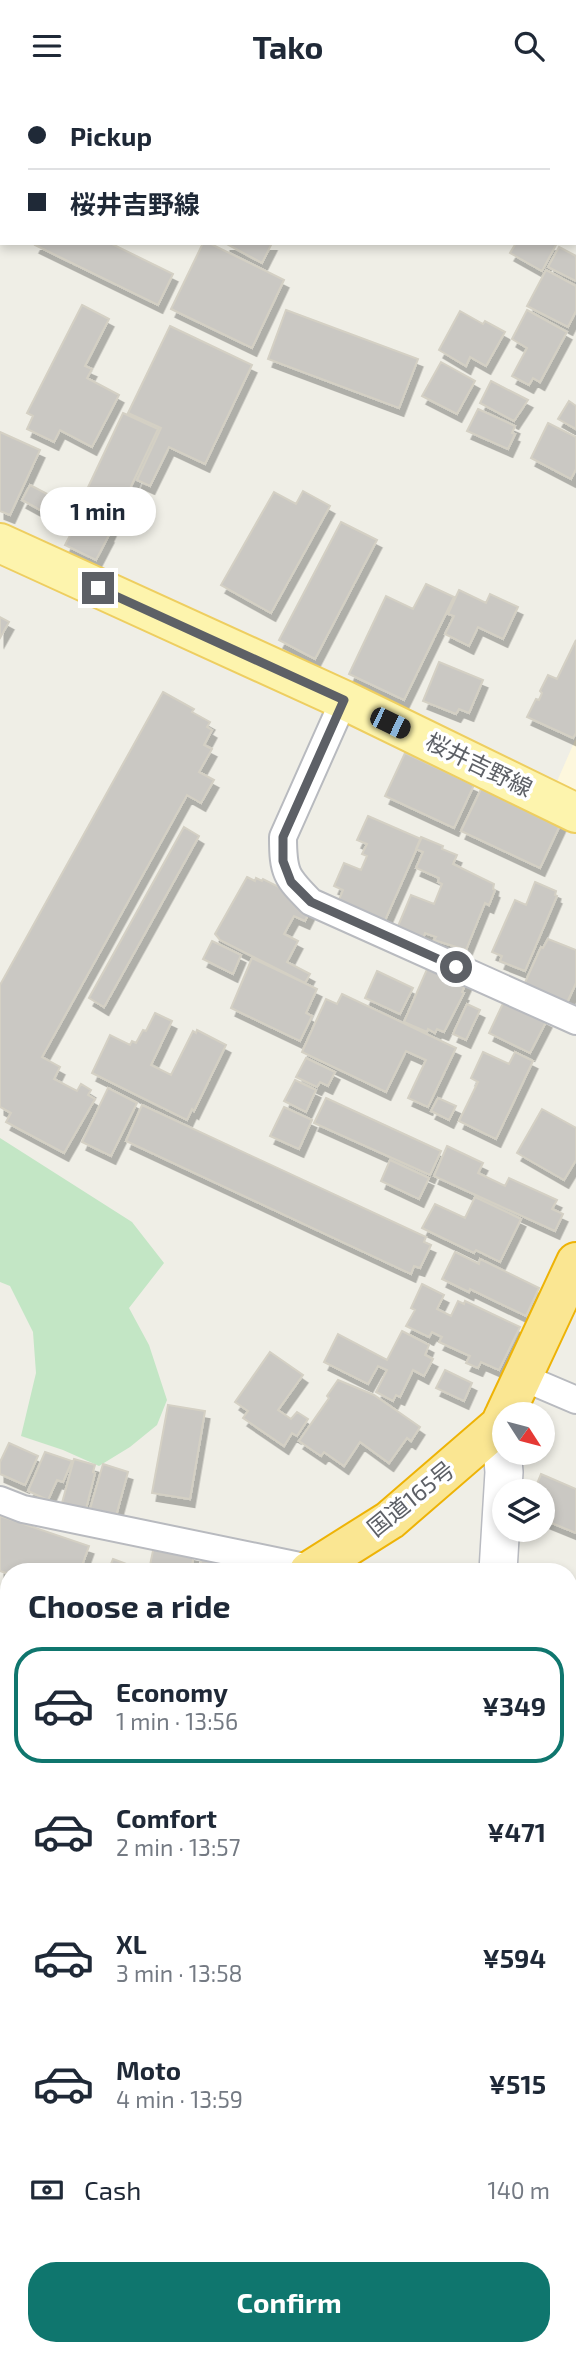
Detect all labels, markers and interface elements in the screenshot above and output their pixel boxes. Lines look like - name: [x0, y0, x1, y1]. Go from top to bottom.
- icon: menu: [28, 27, 66, 65]
- text: Tako: [253, 27, 323, 65]
- icon: search: [510, 27, 548, 65]
- text: Pickup: [70, 120, 152, 151]
- text: 桜井吉野線: [70, 188, 200, 219]
- callout: 1 min: [40, 487, 156, 535]
- text: 1 min: [70, 497, 126, 525]
- route end: [82, 572, 114, 604]
- car: [367, 704, 414, 742]
- street label: 桜井吉野線: [422, 726, 537, 802]
- route start: [440, 951, 472, 983]
- north arrow: [492, 1402, 555, 1465]
- map controls: [492, 1402, 555, 1542]
- street label: 国道165号: [361, 1455, 459, 1542]
- button: layers: [492, 1479, 555, 1542]
- text: Choose a ride: [28, 1586, 231, 1624]
- icon: car: [32, 1674, 95, 1737]
- text: Economy: [116, 1676, 228, 1707]
- text: ¥349: [482, 1690, 546, 1721]
- text: 1 min · 13:56: [116, 1707, 238, 1735]
- icon: car: [32, 1800, 95, 1863]
- text: Comfort: [116, 1802, 217, 1833]
- text: ¥471: [487, 1816, 546, 1847]
- text: 2 min · 13:57: [116, 1833, 240, 1861]
- icon: car: [32, 1926, 95, 1989]
- text: XL: [116, 1928, 147, 1959]
- text: ¥594: [482, 1942, 546, 1973]
- text: 3 min · 13:58: [116, 1959, 242, 1987]
- icon: car: [32, 2052, 95, 2115]
- text: Moto: [116, 2054, 181, 2085]
- text: ¥515: [489, 2068, 546, 2099]
- text: 4 min · 13:59: [116, 2085, 243, 2113]
- icon: cash: [28, 2171, 66, 2209]
- text: Cash: [84, 2174, 141, 2205]
- text: 140 m: [488, 2176, 550, 2204]
- button: Confirm: [28, 2262, 550, 2342]

